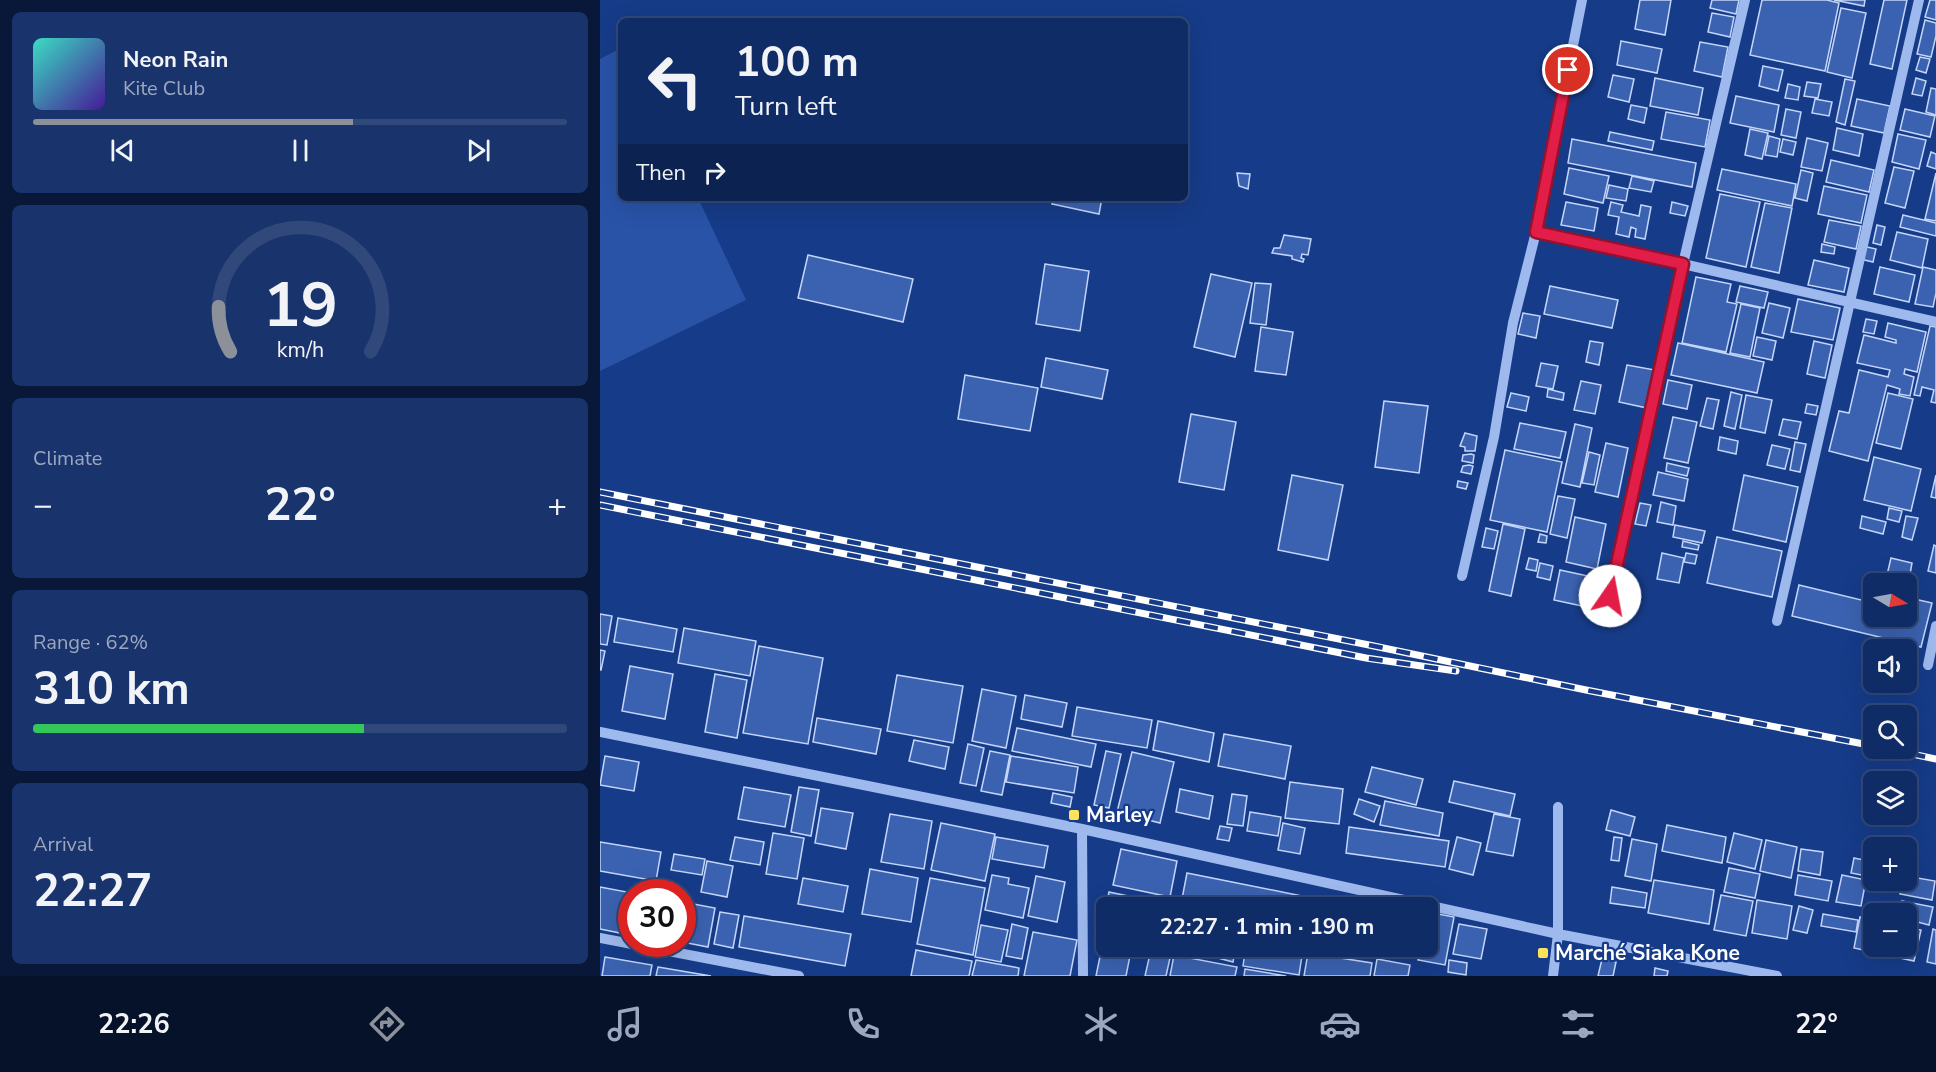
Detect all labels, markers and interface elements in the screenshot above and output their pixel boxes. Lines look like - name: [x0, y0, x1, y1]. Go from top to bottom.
- text: 100 m: [735, 34, 859, 91]
- icon: left: [636, 42, 714, 120]
- pin: [1542, 44, 1593, 95]
- text: Neon Rain: [123, 45, 228, 75]
- icon: arrive: [1551, 53, 1584, 86]
- text: Kite Club: [123, 75, 205, 102]
- text: Turn left: [735, 88, 836, 125]
- icon: previous: [106, 134, 139, 167]
- icon: pause: [284, 134, 317, 167]
- icon: next: [462, 134, 495, 167]
- icon: right: [698, 156, 731, 189]
- text: Then: [636, 158, 686, 188]
- text: 19: [263, 263, 337, 348]
- text: km/h: [276, 336, 324, 366]
- text: Climate: [33, 445, 102, 472]
- text: 22°: [264, 475, 336, 536]
- text: −: [33, 483, 53, 528]
- text: +: [547, 483, 567, 528]
- position arrow: [1578, 564, 1642, 628]
- north arrow: [1863, 573, 1917, 627]
- map controls: [1863, 573, 1917, 957]
- text: Range · 62%: [33, 629, 148, 656]
- button: sound: [1863, 639, 1917, 693]
- text: 310 km: [33, 659, 190, 720]
- button: search: [1863, 705, 1917, 759]
- button: layers: [1863, 771, 1917, 825]
- place label: Marley: [1086, 801, 1154, 829]
- marker: Marley: [1067, 808, 1081, 822]
- text: Arrival: [33, 831, 93, 858]
- button: +: [1863, 837, 1917, 891]
- text: 22:27: [33, 861, 152, 922]
- speed limit sign: 30: [618, 879, 696, 957]
- button: −: [1863, 903, 1917, 957]
- text: 22:27 · 1 min · 190 m: [1160, 912, 1374, 942]
- place label: Marché Siaka Kone: [1555, 939, 1740, 967]
- marker: Marché Siaka Kone: [1536, 946, 1550, 960]
- icon: directions: [366, 1003, 408, 1045]
- icon: music: [604, 1003, 646, 1045]
- icon: phone: [842, 1003, 884, 1045]
- icon: climate: [1080, 1003, 1122, 1045]
- icon: car: [1319, 1003, 1361, 1045]
- icon: filters: [1557, 1003, 1599, 1045]
- text: 22:26: [98, 1006, 170, 1043]
- text: 22°: [1795, 1006, 1838, 1043]

